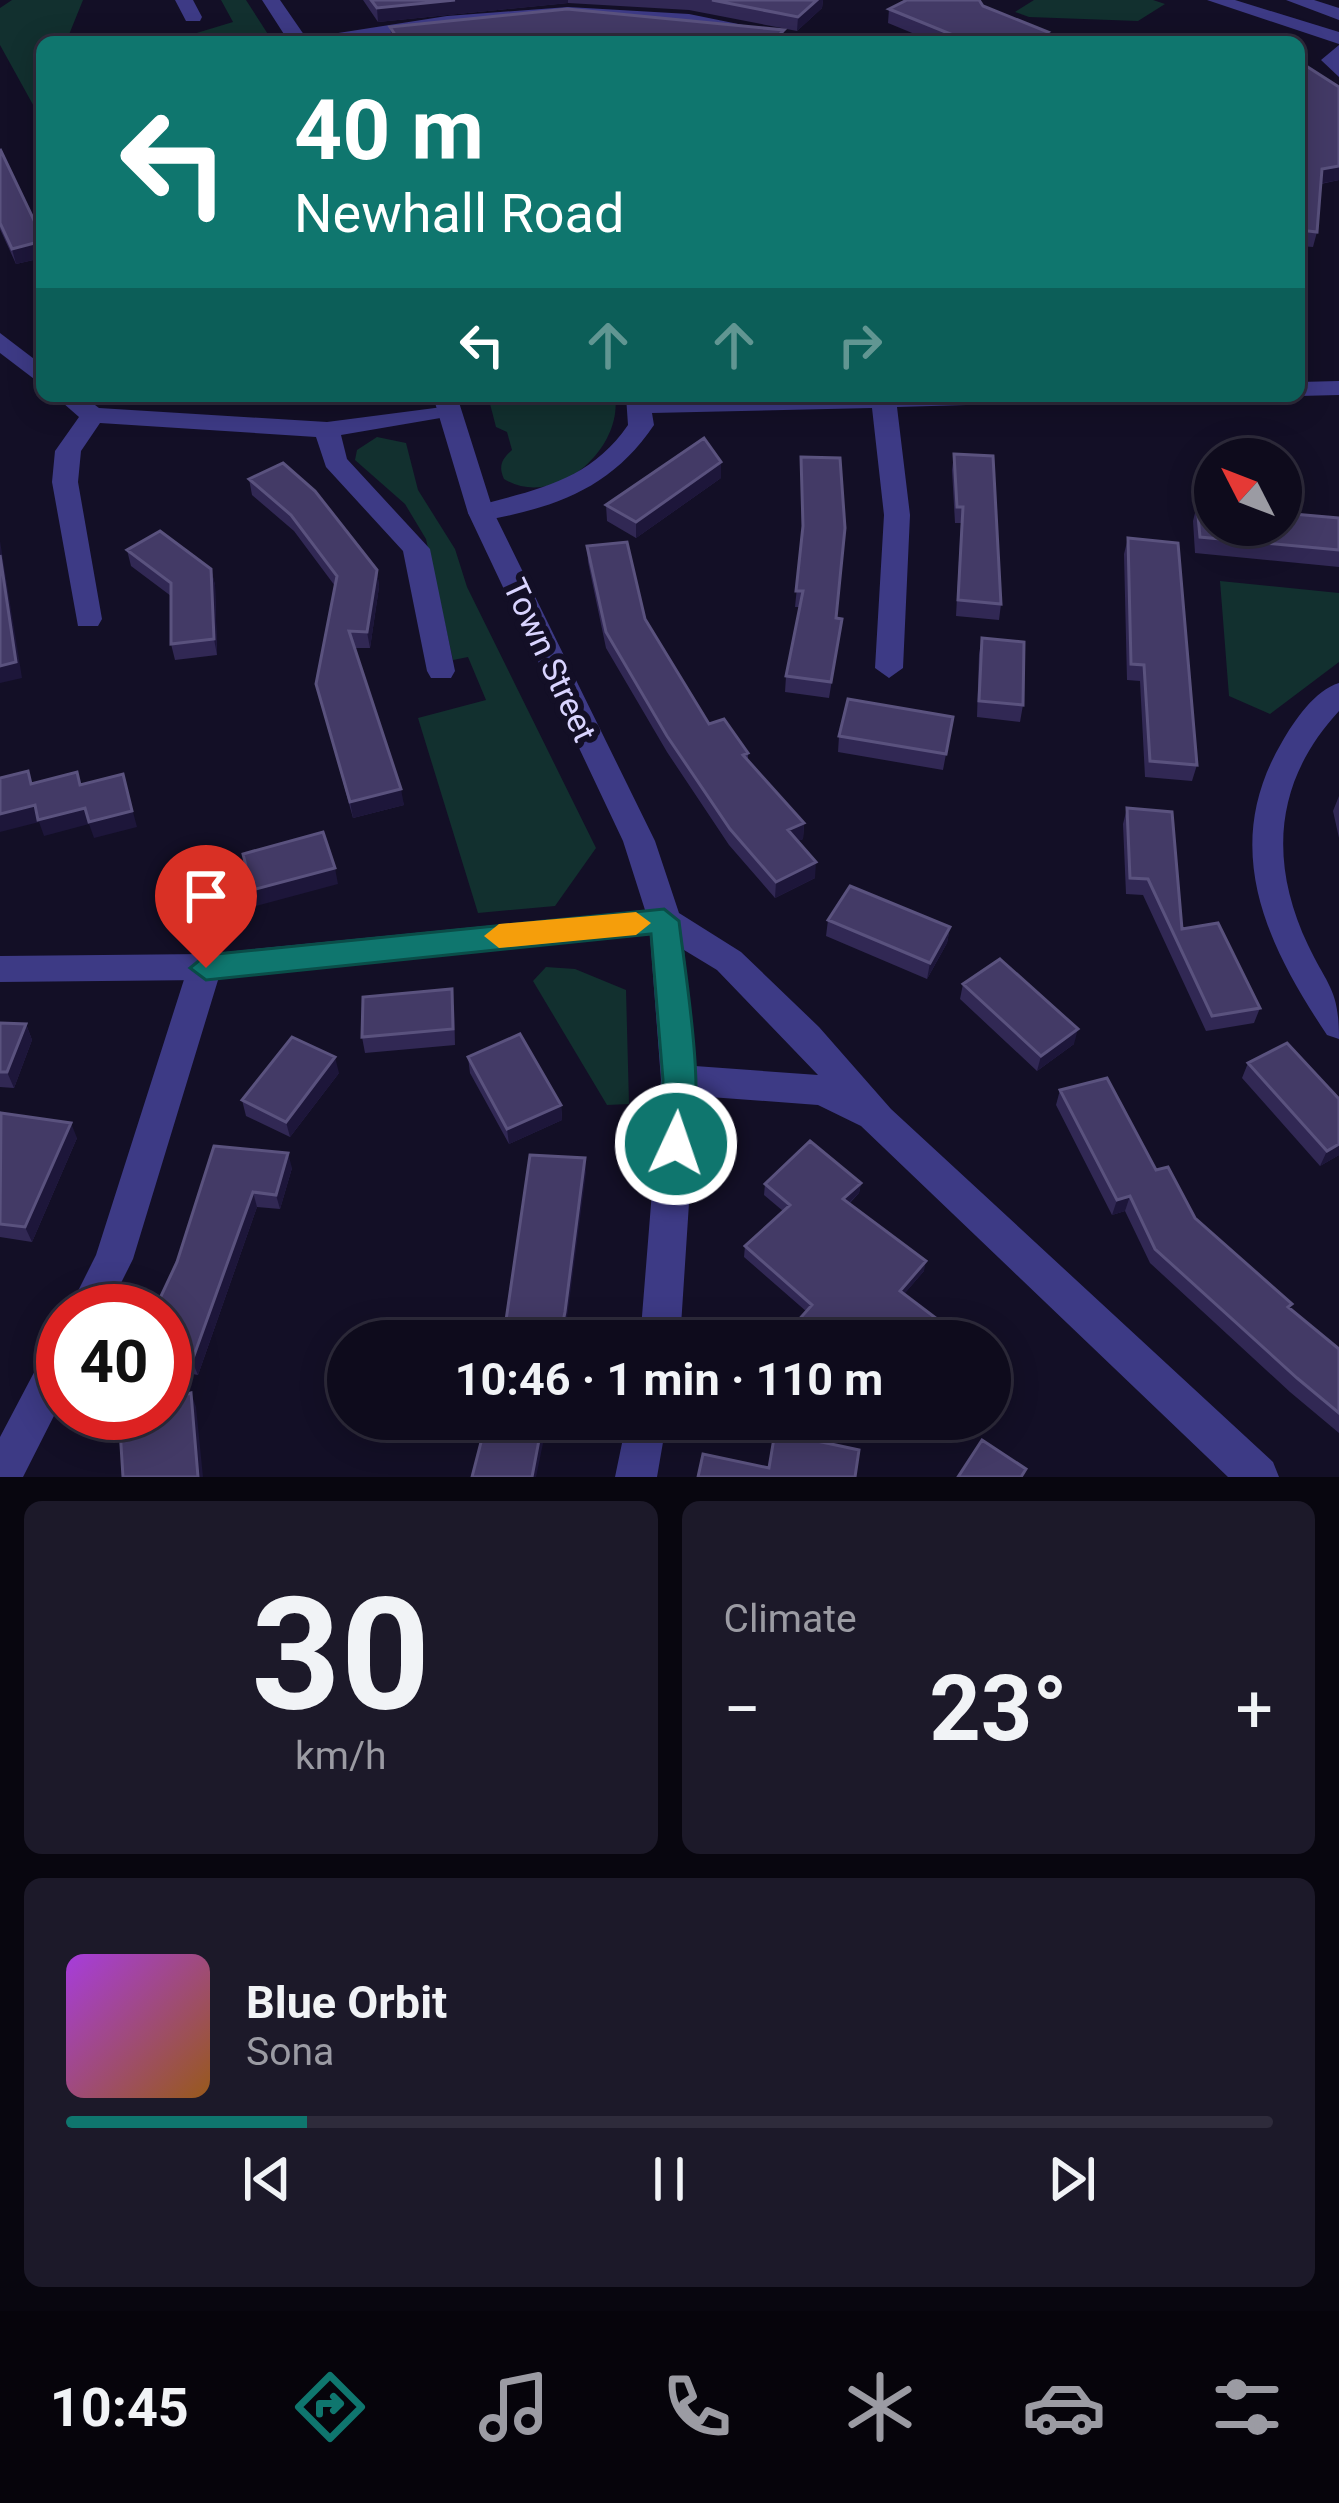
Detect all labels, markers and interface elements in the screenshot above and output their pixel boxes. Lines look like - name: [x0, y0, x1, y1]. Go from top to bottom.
- text: 40 m: [294, 81, 484, 180]
- icon: left: [96, 84, 252, 240]
- text: Newhall Road: [294, 182, 624, 245]
- icon: left: [449, 312, 515, 378]
- icon: ahead: [575, 312, 641, 378]
- icon: ahead: [701, 312, 767, 378]
- icon: right: [827, 312, 893, 378]
- north arrow: [1194, 438, 1302, 546]
- map controls: [1194, 438, 1302, 546]
- street label: Town Street: [495, 572, 605, 748]
- pin: [155, 845, 257, 968]
- icon: arrive: [173, 863, 239, 929]
- position arrow: [613, 1081, 739, 1207]
- speed limit sign: 40: [36, 1284, 192, 1440]
- text: 10:46 · 1 min · 110 m: [455, 1353, 883, 1406]
- text: 30: [251, 1563, 430, 1746]
- text: Climate: [724, 1596, 857, 1642]
- text: 23°: [929, 1657, 1068, 1762]
- text: −: [724, 1671, 761, 1748]
- text: +: [1236, 1671, 1273, 1748]
- text: km/h: [295, 1733, 387, 1779]
- text: Blue Orbit: [246, 1976, 447, 2029]
- text: Sona: [246, 2029, 334, 2075]
- icon: previous: [234, 2146, 300, 2212]
- icon: pause: [636, 2146, 702, 2212]
- icon: next: [1039, 2146, 1105, 2212]
- icon: directions: [288, 2365, 372, 2449]
- icon: music: [472, 2365, 556, 2449]
- icon: phone: [655, 2365, 739, 2449]
- icon: climate: [838, 2365, 922, 2449]
- icon: car: [1022, 2365, 1106, 2449]
- icon: filters: [1205, 2365, 1289, 2449]
- text: 10:45: [50, 2376, 189, 2439]

